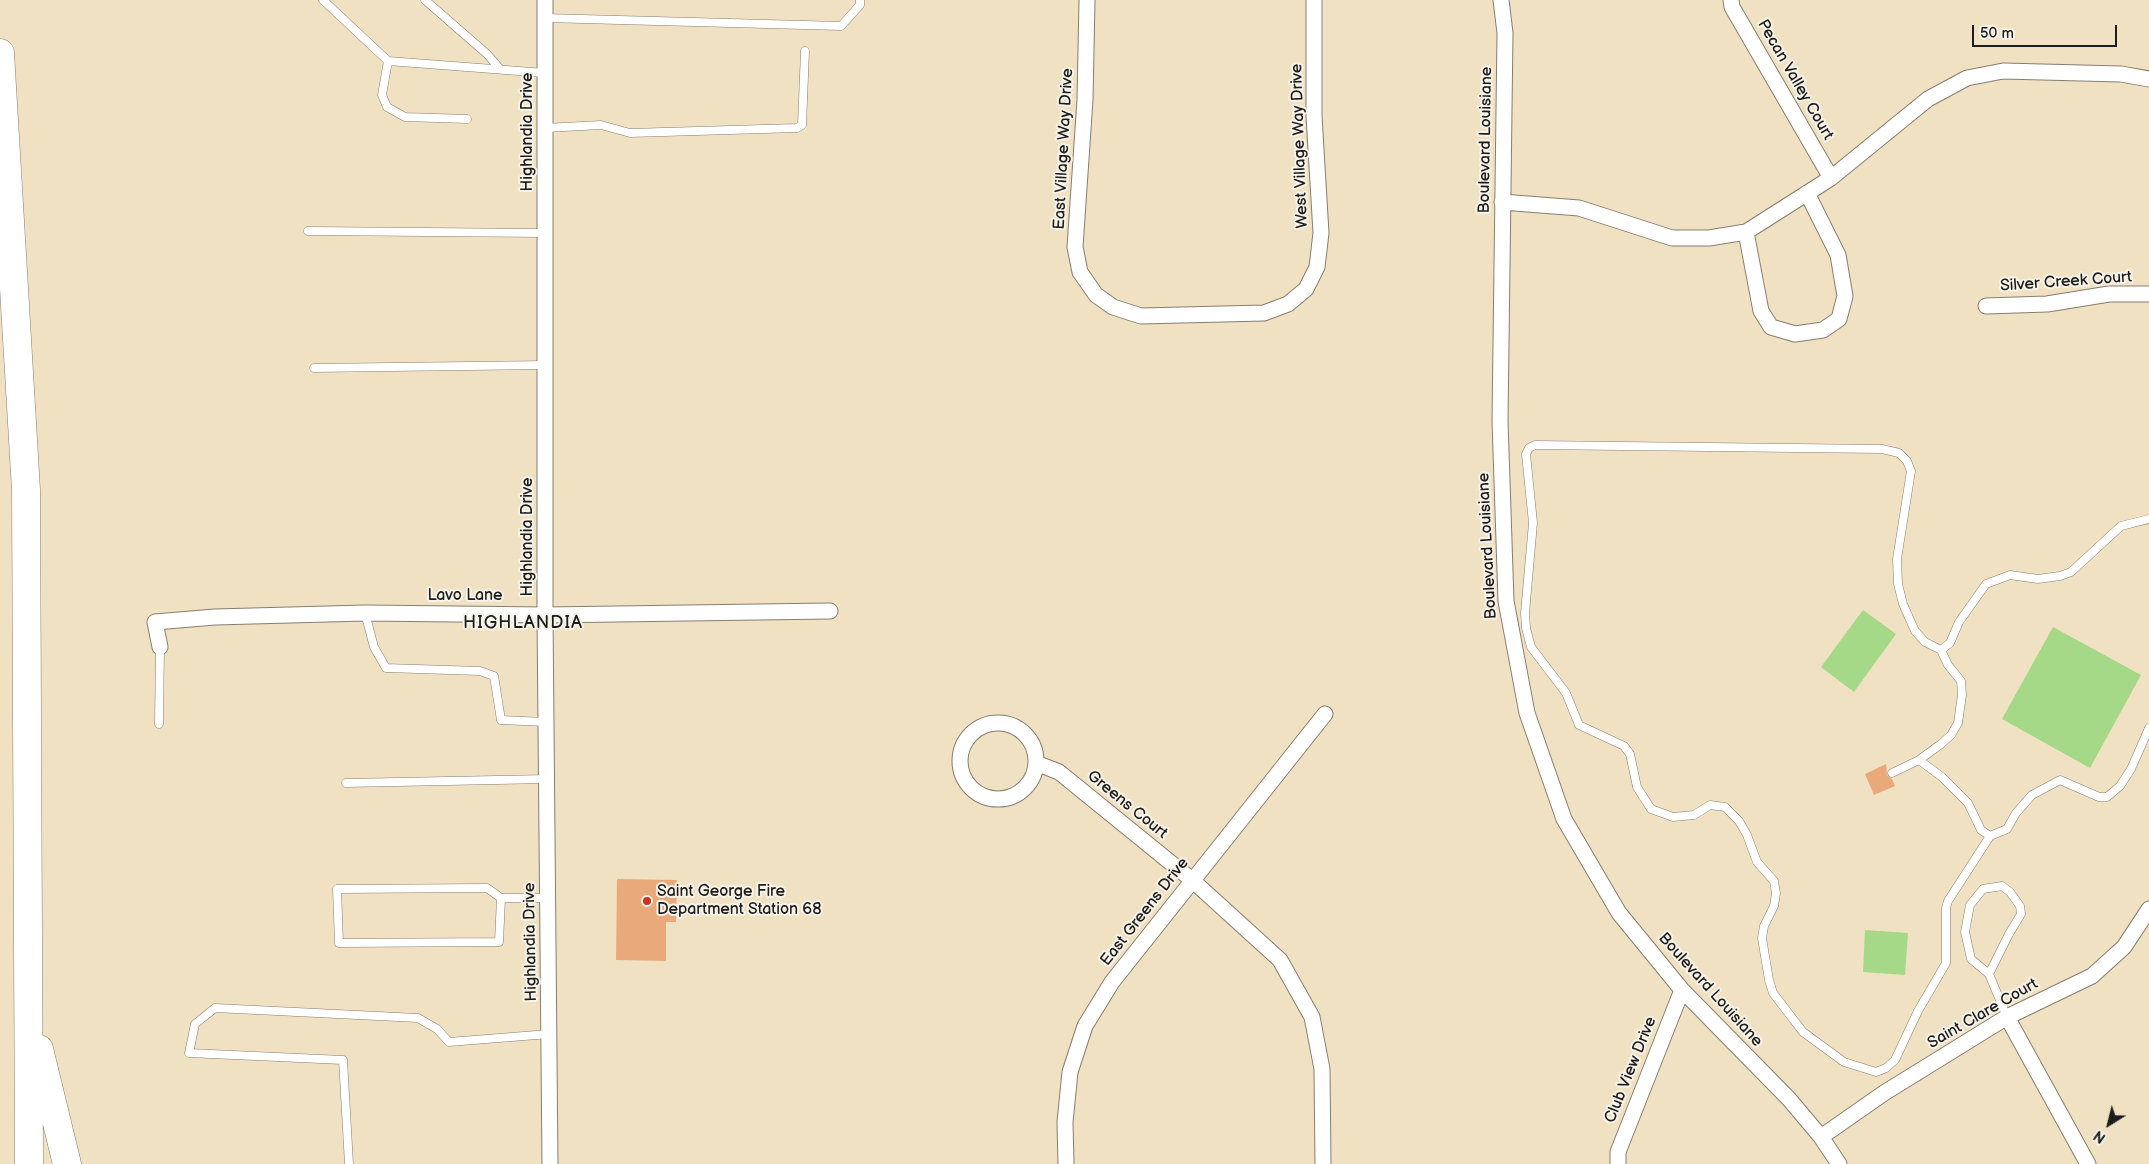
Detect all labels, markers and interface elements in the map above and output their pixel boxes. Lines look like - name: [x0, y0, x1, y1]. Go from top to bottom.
- scale bar: [1974, 15, 2119, 47]
- street label: Pecan Valley Court: [1753, 17, 1837, 143]
- text: 50 m: [1980, 24, 2014, 43]
- street label: West Village Way Drive: [1288, 63, 1312, 229]
- street label: Boulevard Louisiane: [1475, 66, 1497, 214]
- street label: East Village Way Drive: [1050, 68, 1078, 230]
- street label: Highlandia Drive: [518, 73, 538, 191]
- street label: Silver Creek Court: [1999, 268, 2133, 296]
- street label: Boulevard Louisiane: [1475, 472, 1501, 620]
- street label: Highlandia Drive: [518, 478, 538, 596]
- street label: Lavo Lane: [428, 586, 502, 606]
- district label: HIGHLANDIA: [462, 612, 584, 634]
- street label: Greens Court: [1083, 767, 1171, 843]
- street label: East Greens Drive: [1097, 854, 1193, 970]
- street label: Highlandia Drive: [520, 882, 542, 1002]
- place label: Saint George Fire Department Station 68: [657, 882, 821, 920]
- marker: Saint George Fire Department Station 68: [641, 895, 653, 907]
- street label: Boulevard Louisiane: [1654, 929, 1766, 1051]
- street label: Saint Clare Court: [1925, 975, 2041, 1053]
- street label: Club View Drive: [1601, 1014, 1661, 1126]
- north arrow: [2084, 1099, 2134, 1149]
- text: N: [2091, 1127, 2109, 1147]

